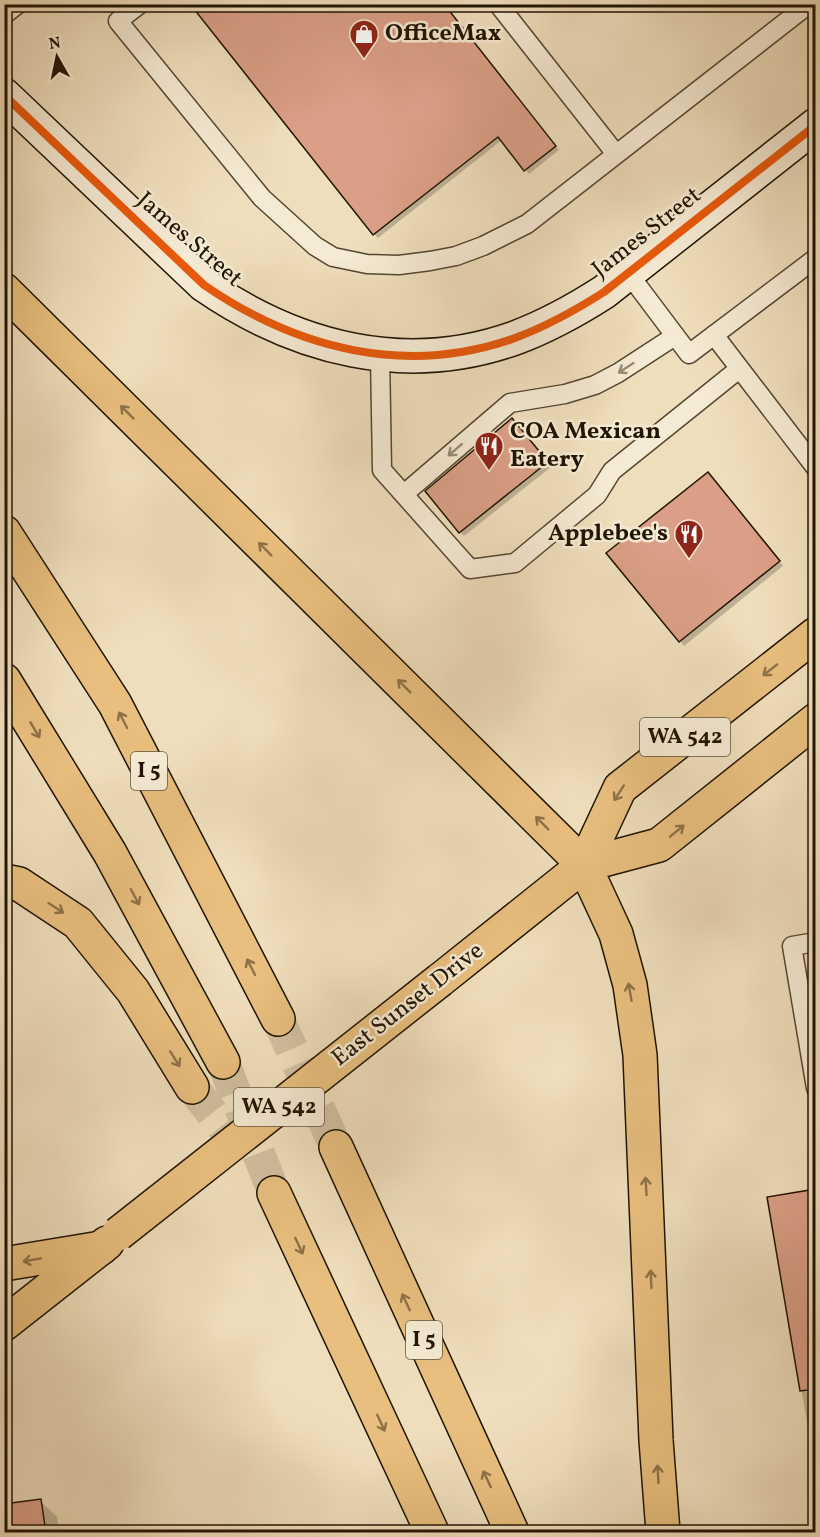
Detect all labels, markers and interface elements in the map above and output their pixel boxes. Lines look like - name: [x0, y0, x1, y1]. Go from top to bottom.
- place label: OfficeMax: [385, 17, 501, 51]
- shop icon: OfficeMax: [348, 18, 380, 60]
- north arrow: [27, 27, 87, 87]
- text: N: [48, 32, 63, 56]
- street label: James Street: [585, 179, 709, 287]
- street label: James Street: [129, 184, 249, 296]
- one-way arrow: [618, 362, 635, 374]
- one-way arrow: [119, 404, 134, 419]
- place label: COA Mexican Eatery: [510, 415, 661, 477]
- restaurant icon: COA Mexican Eatery: [473, 430, 505, 472]
- one-way arrow: [448, 443, 463, 457]
- place label: Applebee's: [548, 517, 668, 551]
- restaurant icon: Applebee's: [673, 518, 705, 560]
- one-way arrow: [258, 542, 273, 557]
- one-way arrow: [762, 663, 778, 676]
- one-way arrow: [396, 679, 411, 694]
- one-way arrow: [117, 711, 128, 729]
- road number: WA 542: [640, 718, 730, 756]
- one-way arrow: [30, 721, 42, 738]
- road number: I 5: [131, 752, 167, 790]
- one-way arrow: [613, 785, 626, 802]
- one-way arrow: [535, 816, 550, 831]
- one-way arrow: [669, 824, 684, 838]
- one-way arrow: [129, 888, 141, 906]
- one-way arrow: [47, 902, 63, 914]
- street label: East Sunset Drive: [325, 935, 491, 1075]
- one-way arrow: [245, 958, 257, 976]
- one-way arrow: [624, 982, 635, 1002]
- one-way arrow: [169, 1051, 182, 1068]
- road number: WA 542: [234, 1088, 324, 1126]
- one-way arrow: [641, 1176, 652, 1196]
- one-way arrow: [293, 1237, 305, 1255]
- one-way arrow: [22, 1254, 42, 1265]
- one-way arrow: [645, 1270, 656, 1290]
- one-way arrow: [400, 1293, 412, 1311]
- road number: I 5: [406, 1321, 442, 1359]
- one-way arrow: [377, 1414, 388, 1432]
- one-way arrow: [653, 1465, 664, 1485]
- one-way arrow: [481, 1471, 493, 1489]

